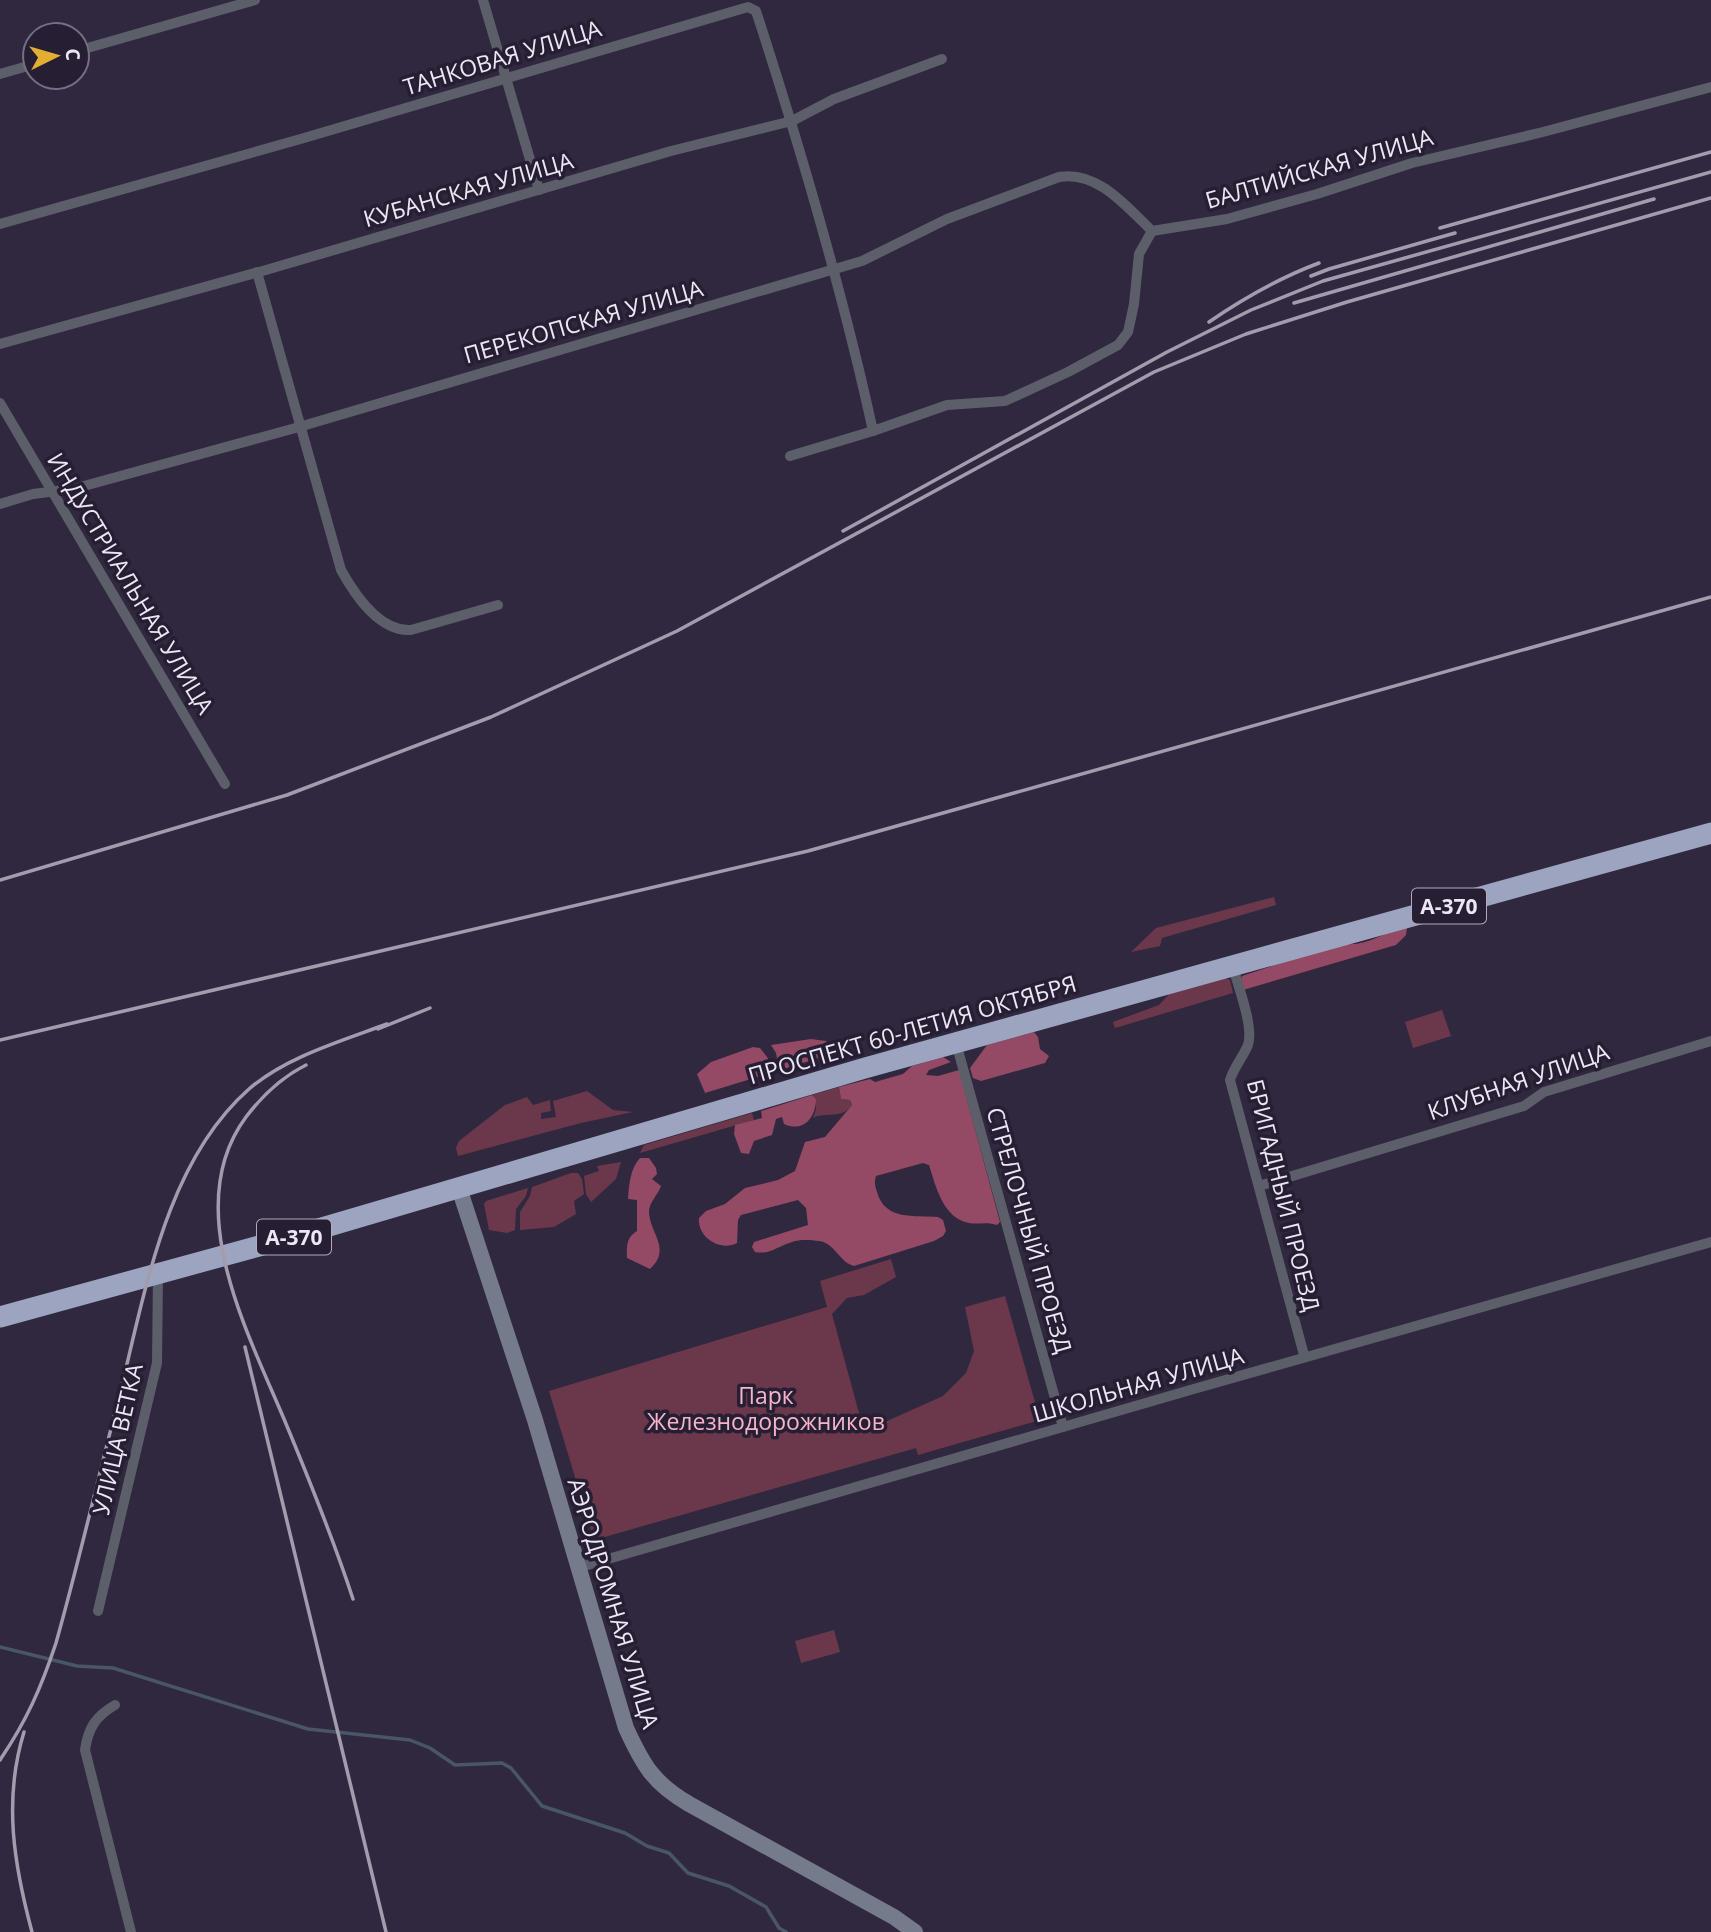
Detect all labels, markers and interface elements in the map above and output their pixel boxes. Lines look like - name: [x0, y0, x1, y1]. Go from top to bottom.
- street label: ТАНКОВАЯ УЛИЦА: [399, 12, 605, 102]
- north arrow: [21, 21, 91, 91]
- text: С: [59, 47, 86, 62]
- street label: БАЛТИЙСКАЯ УЛИЦА: [1201, 120, 1437, 216]
- street label: КУБАНСКАЯ УЛИЦА: [359, 144, 577, 234]
- street label: ПЕРЕКОПСКАЯ УЛИЦА: [460, 271, 707, 371]
- street label: ИНДУСТРИАЛЬНАЯ УЛИЦА: [40, 446, 222, 720]
- road number: А-370: [1412, 888, 1486, 923]
- street label: ПРОСПЕКТ 60-ЛЕТИЯ ОКТЯБРЯ: [744, 967, 1080, 1091]
- street label: КЛУБНАЯ УЛИЦА: [1423, 1035, 1613, 1127]
- street label: БРИГАДНЫЙ ПРОЕЗД: [1240, 1076, 1328, 1315]
- street label: СТРЕЛОЧНЫЙ ПРОЕЗД: [980, 1103, 1080, 1357]
- road number: А-370: [257, 1220, 331, 1254]
- street label: ШКОЛЬНАЯ УЛИЦА: [1029, 1338, 1248, 1429]
- street label: УЛИЦА ВЕТКА: [84, 1360, 150, 1518]
- park label: Парк Железнодорожников: [647, 1379, 885, 1437]
- street label: АЭРОДРОМНАЯ УЛИЦА: [561, 1474, 667, 1733]

